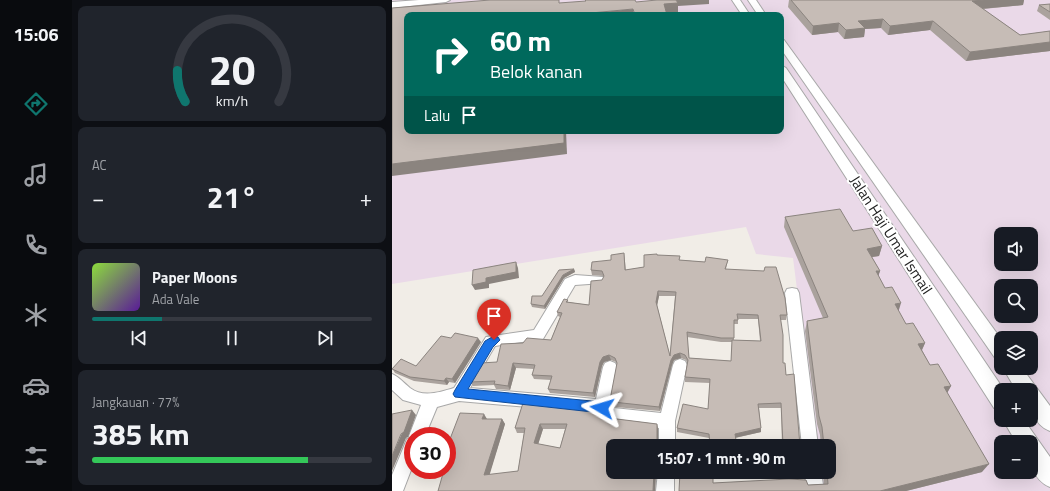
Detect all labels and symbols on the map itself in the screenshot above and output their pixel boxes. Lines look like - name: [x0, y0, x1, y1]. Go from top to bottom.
- street label: Jalan Haji Umar Ismail: [844, 171, 938, 299]
- pin: [477, 299, 511, 340]
- position arrow: [581, 387, 623, 429]
- speed limit sign: 30: [404, 427, 456, 479]

